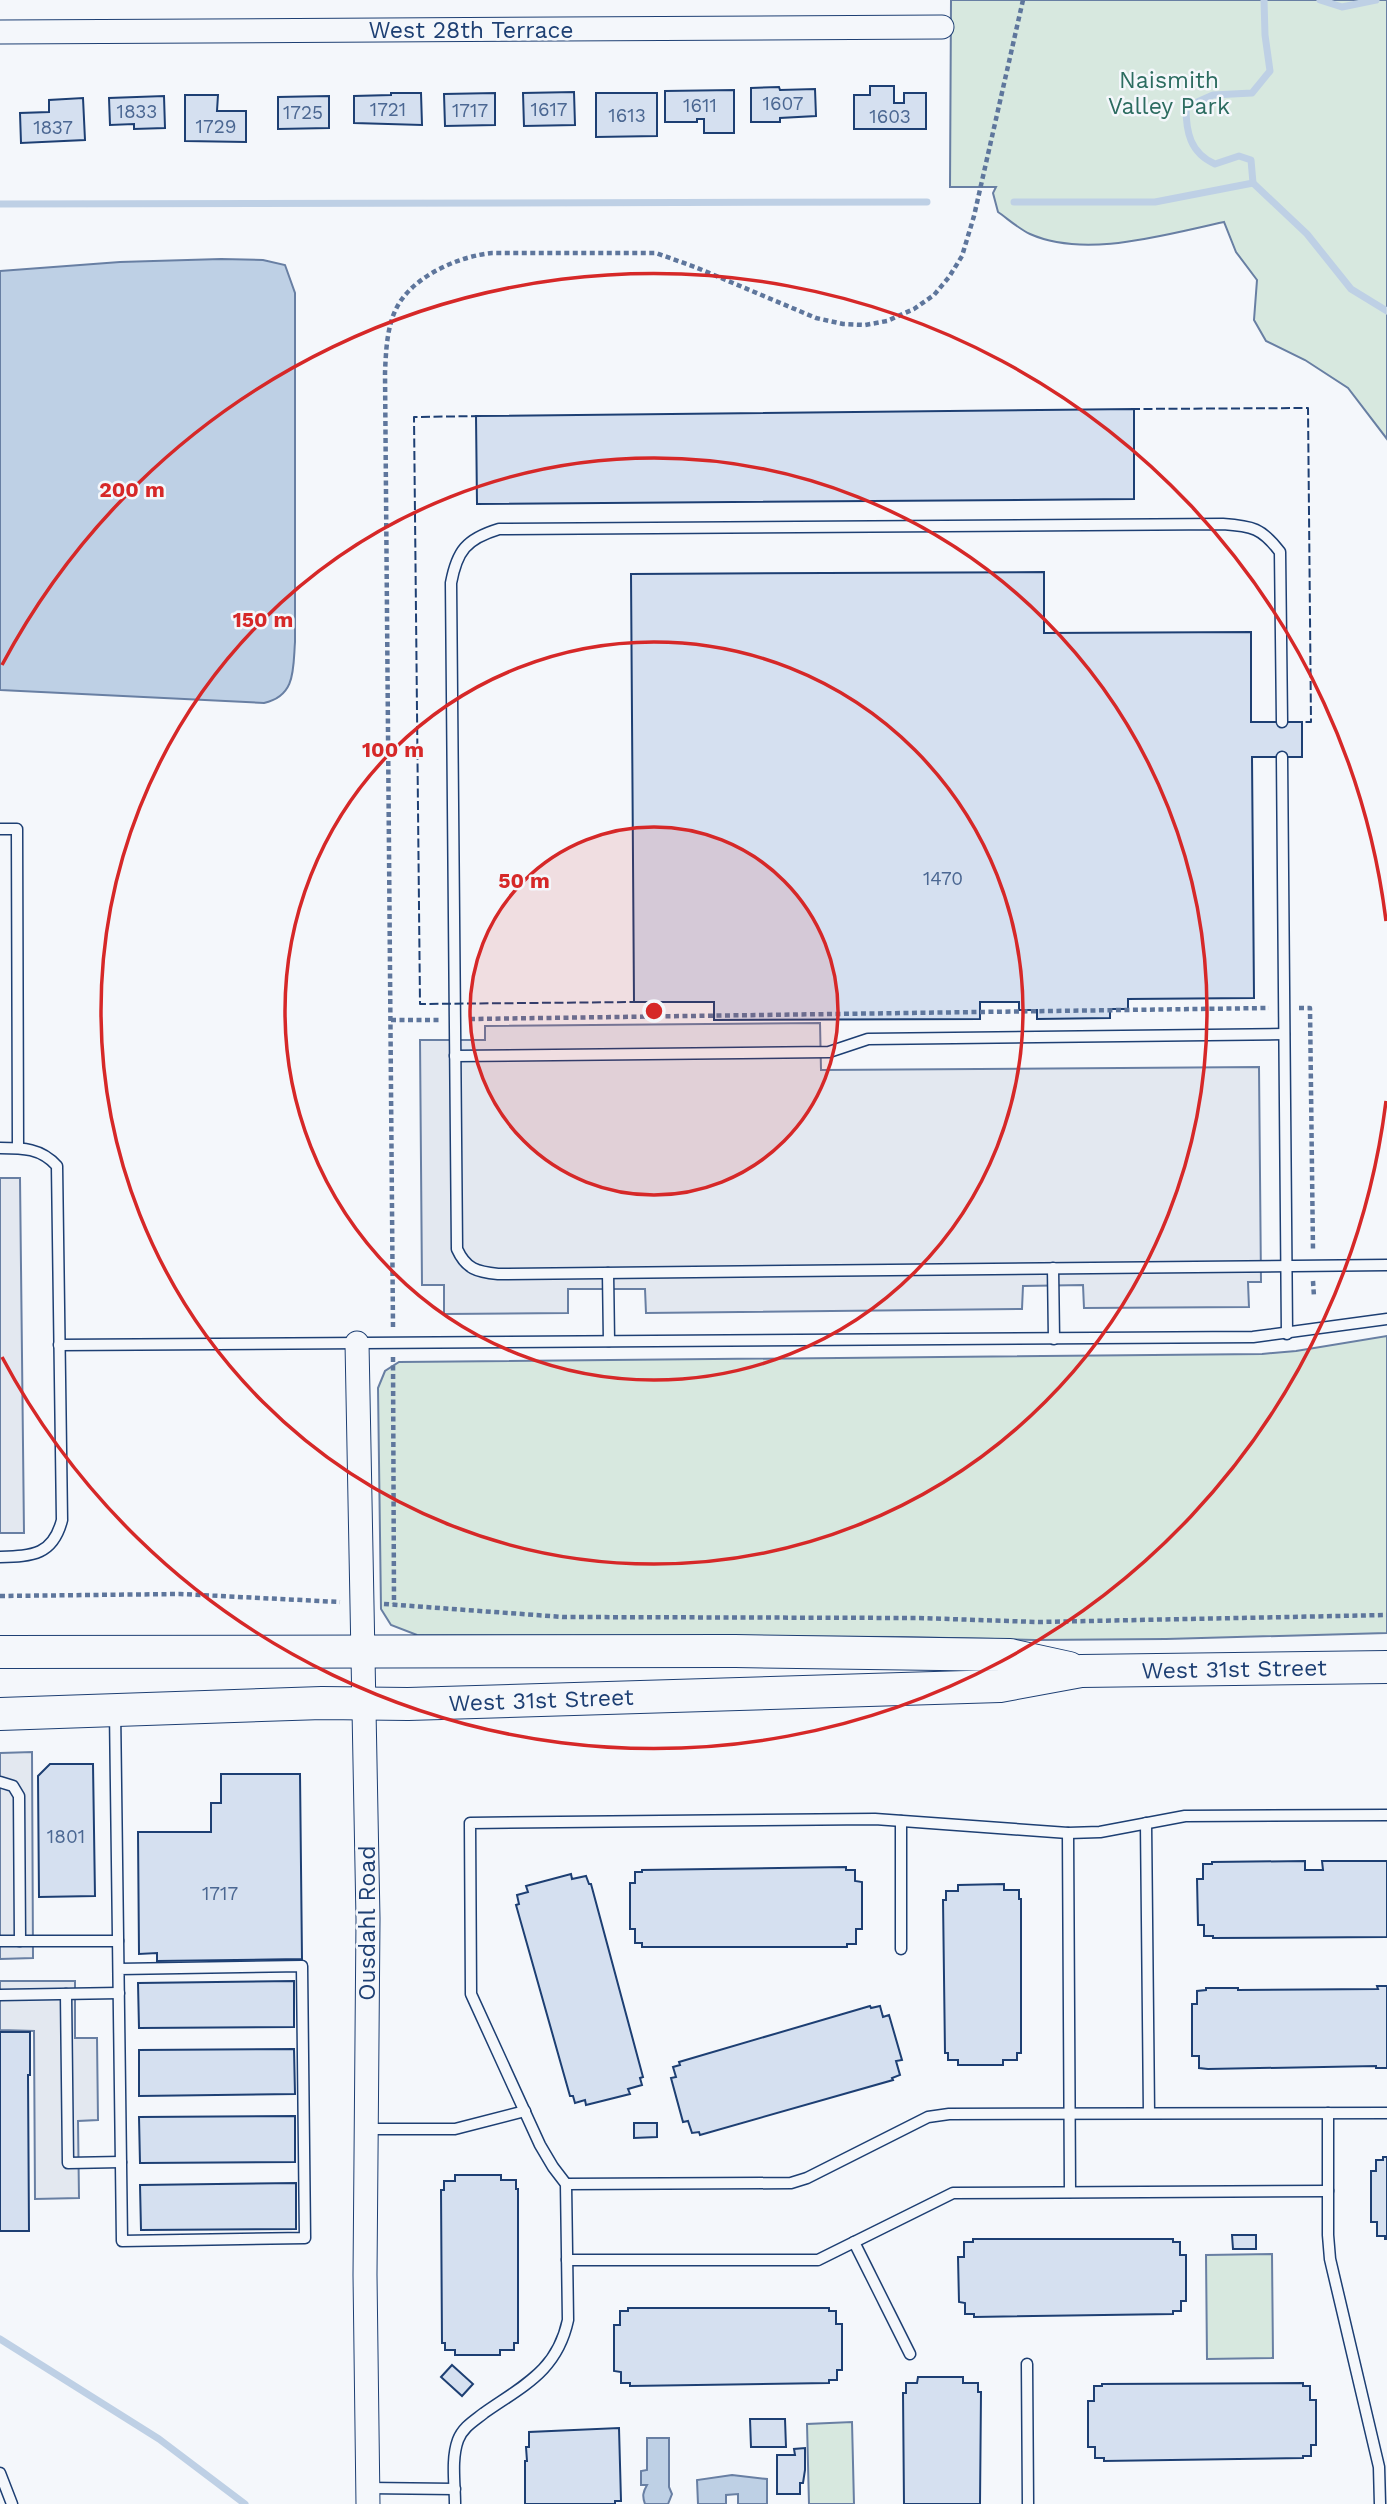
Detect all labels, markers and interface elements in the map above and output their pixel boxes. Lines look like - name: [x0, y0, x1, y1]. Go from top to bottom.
- street label: West 28th Terrace: [368, 17, 574, 44]
- park label: Naismith Valley Park: [1108, 67, 1230, 120]
- house number: 1607: [762, 92, 804, 115]
- house number: 1611: [683, 94, 717, 117]
- house number: 1721: [370, 98, 406, 121]
- house number: 1617: [530, 98, 568, 121]
- house number: 1717: [452, 99, 488, 122]
- house number: 1833: [117, 100, 157, 123]
- house number: 1725: [283, 101, 323, 124]
- house number: 1613: [608, 104, 646, 127]
- house number: 1603: [869, 105, 911, 128]
- house number: 1729: [196, 115, 236, 138]
- house number: 1837: [33, 116, 73, 139]
- text: 200 m: [99, 477, 165, 502]
- text: 150 m: [233, 607, 293, 632]
- text: 100 m: [362, 737, 424, 762]
- house number: 1470: [923, 867, 963, 890]
- text: 50 m: [498, 868, 550, 893]
- centre of rings: [642, 999, 666, 1023]
- street label: West 31st Street: [1141, 1654, 1327, 1685]
- street label: West 31st Street: [448, 1684, 634, 1717]
- house number: 1801: [47, 1825, 85, 1848]
- street label: Ousdahl Road: [354, 1845, 381, 2001]
- house number: 1717: [202, 1882, 238, 1905]

